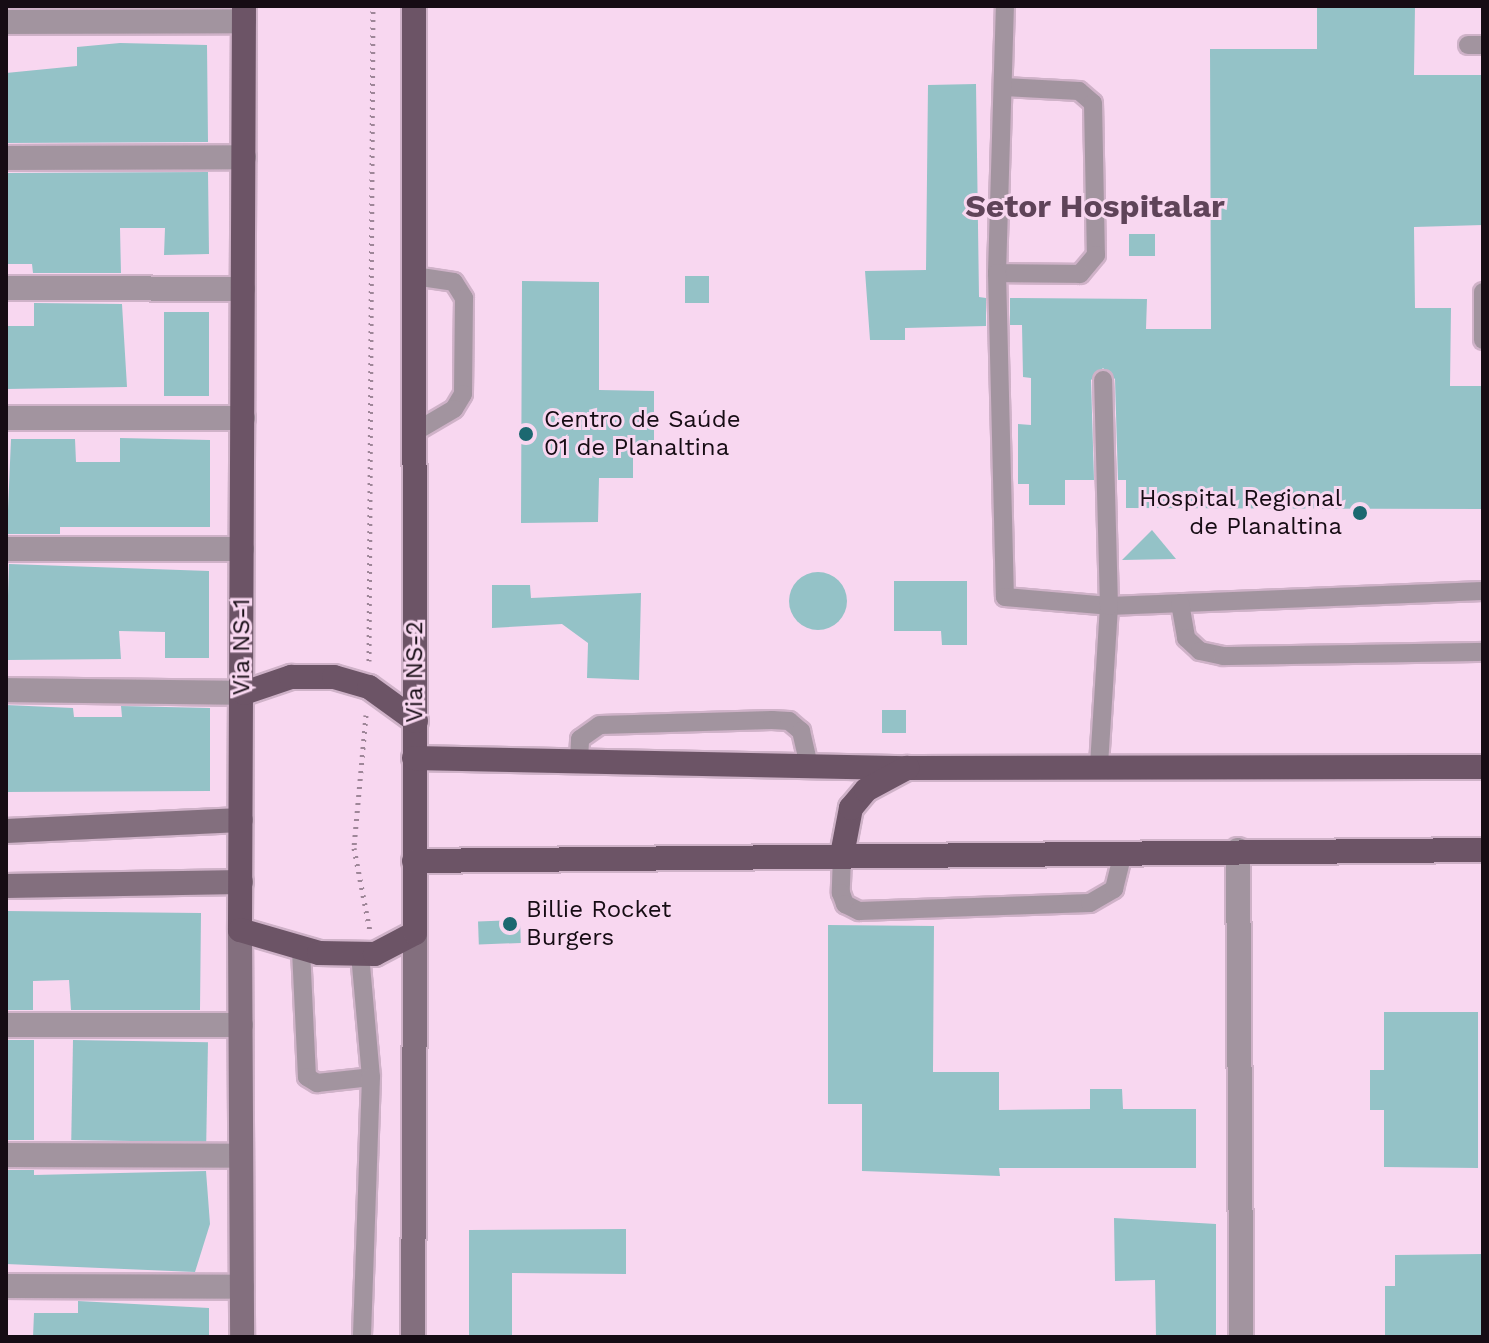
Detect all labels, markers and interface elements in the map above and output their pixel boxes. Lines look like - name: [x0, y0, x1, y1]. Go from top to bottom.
- district label: Setor Hospitalar: [965, 187, 1225, 225]
- place label: Centro de Saúde 01 de Planaltina: [544, 406, 741, 462]
- marker: Centro de Saúde 01 de Planaltina: [515, 423, 537, 445]
- place label: Hospital Regional de Planaltina: [1138, 485, 1342, 541]
- marker: Hospital Regional de Planaltina: [1349, 502, 1371, 524]
- street label: Via NS-1: [228, 598, 256, 696]
- street label: Via NS-2: [401, 621, 429, 723]
- place label: Billie Rocket Burgers: [526, 896, 671, 952]
- marker: Billie Rocket Burgers: [501, 915, 519, 933]

